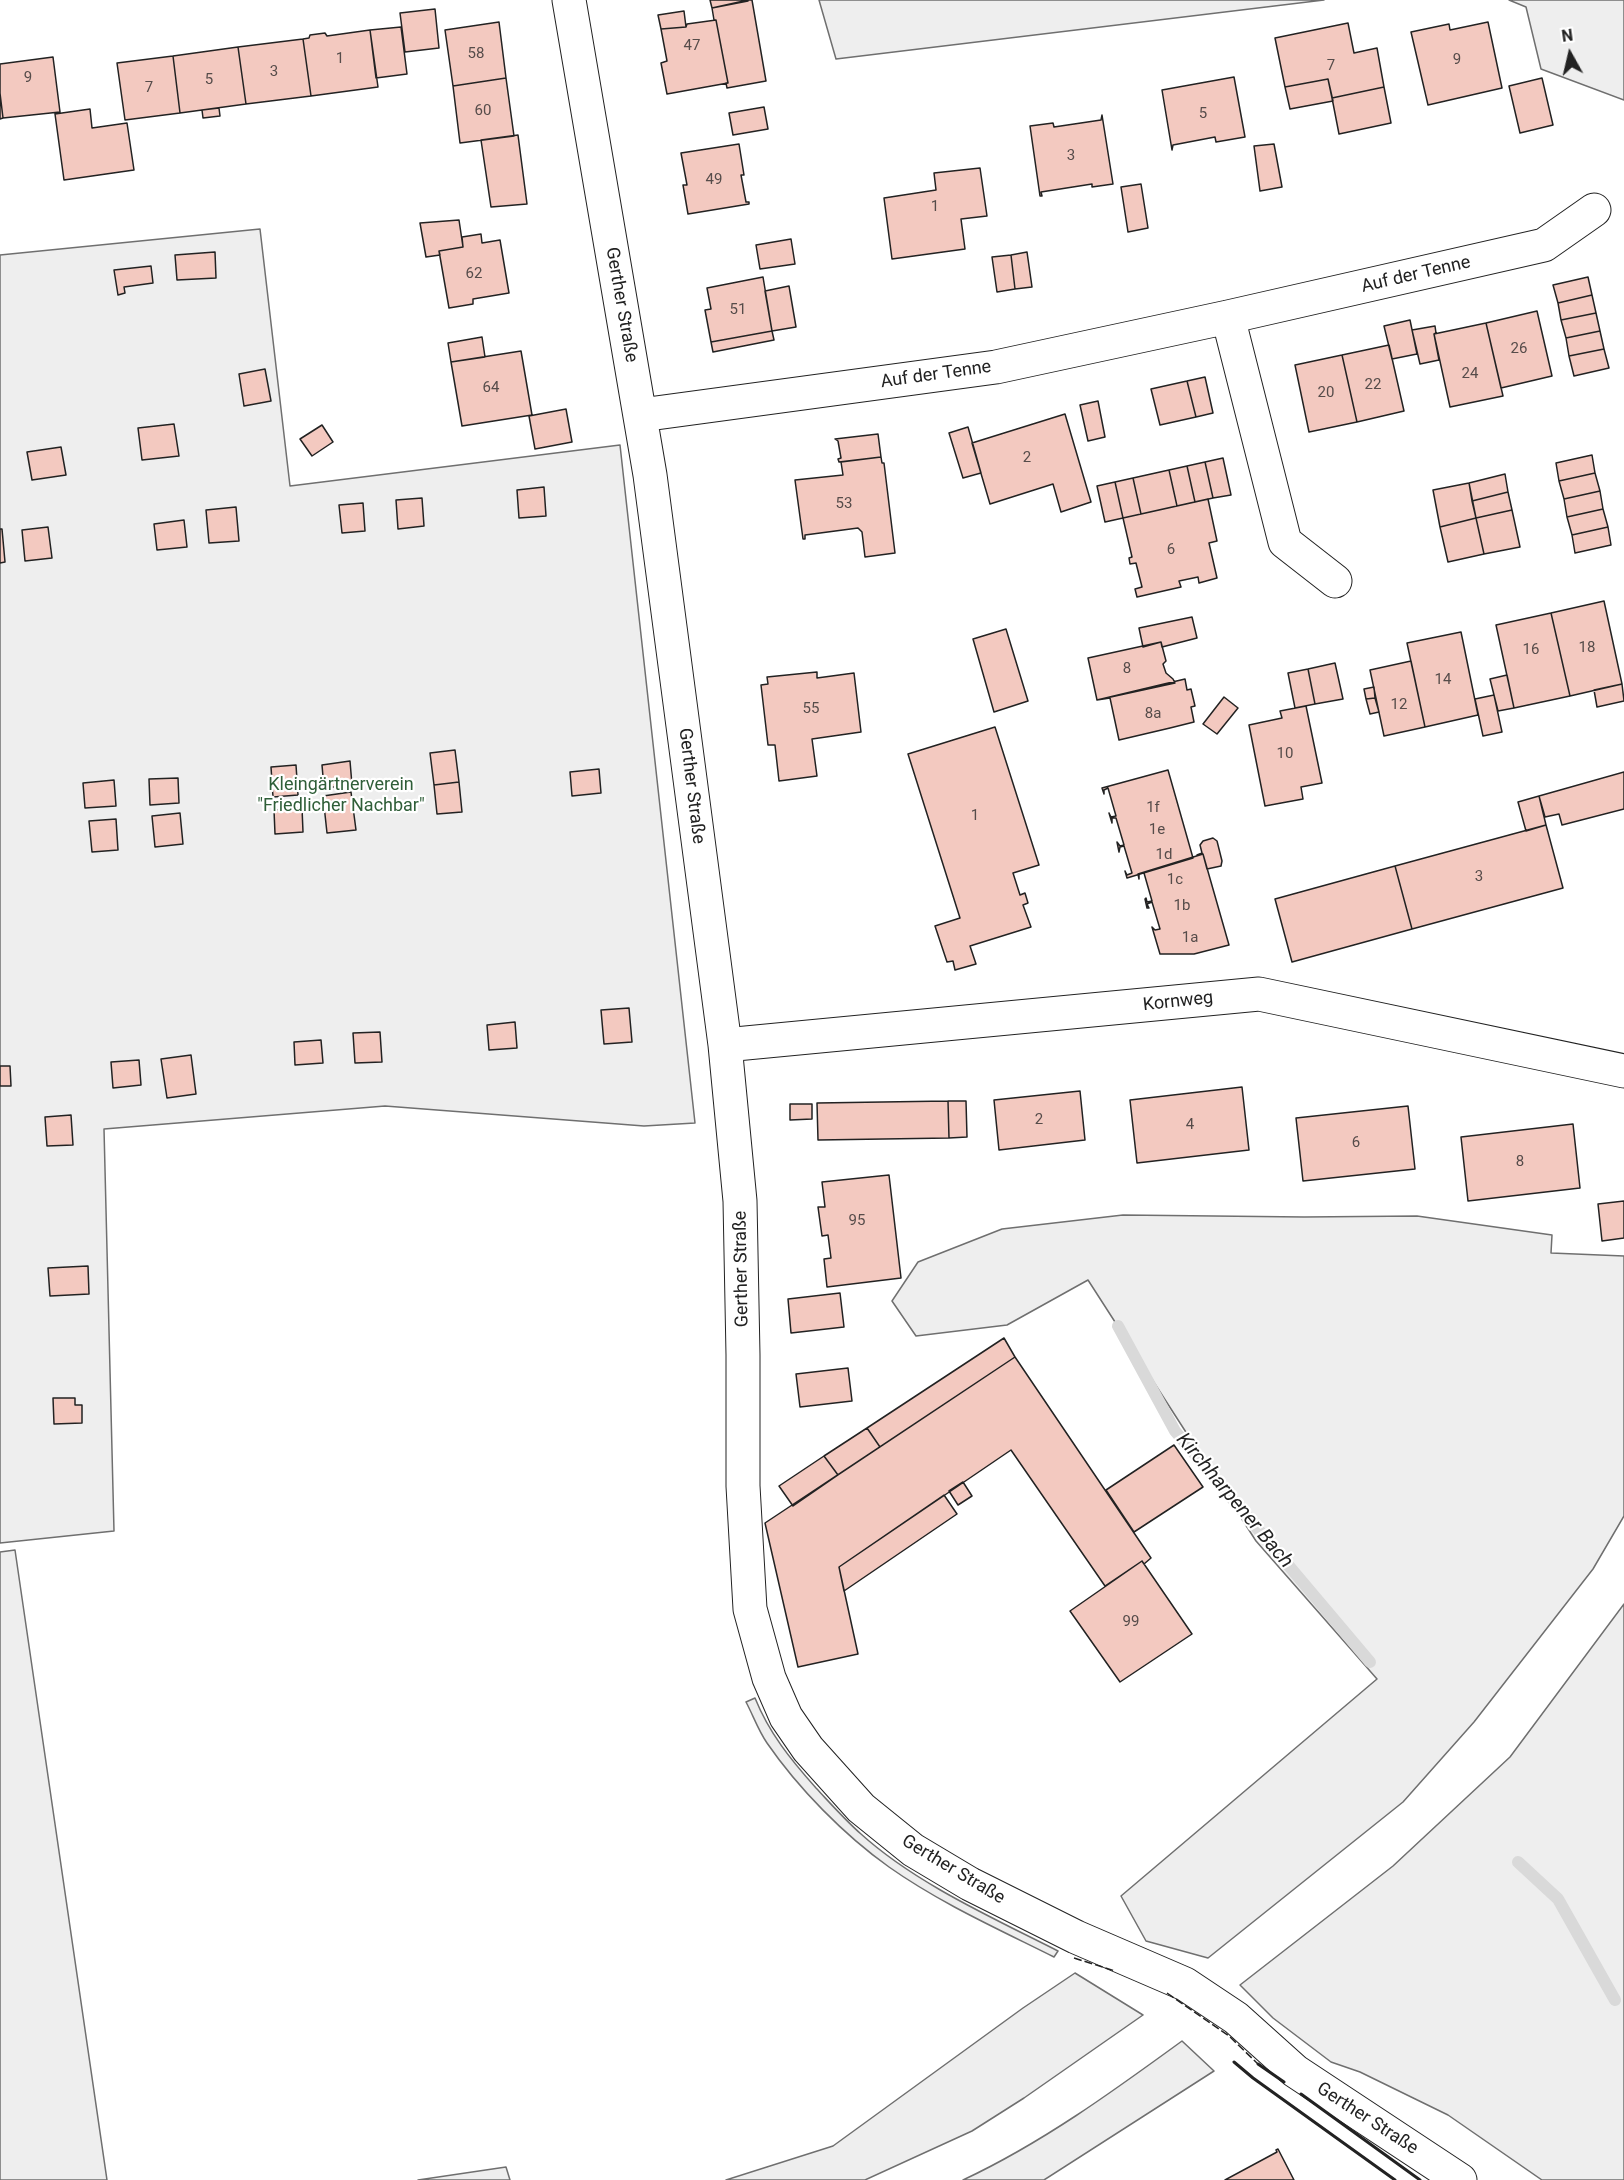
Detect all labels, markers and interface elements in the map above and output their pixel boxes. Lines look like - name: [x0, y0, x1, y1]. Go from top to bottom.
- north arrow: [1540, 24, 1600, 84]
- text: N: [1561, 25, 1574, 46]
- house number: 47: [684, 37, 700, 55]
- house number: 58: [468, 45, 484, 63]
- house number: 1: [336, 50, 344, 68]
- house number: 9: [1453, 51, 1461, 69]
- house number: 7: [1327, 57, 1335, 75]
- house number: 3: [270, 63, 278, 81]
- house number: 9: [24, 69, 32, 87]
- house number: 5: [205, 71, 213, 89]
- house number: 7: [145, 79, 153, 97]
- house number: 60: [475, 102, 491, 120]
- house number: 5: [1199, 105, 1207, 123]
- house number: 3: [1067, 147, 1075, 165]
- house number: 49: [706, 171, 722, 189]
- house number: 1: [931, 198, 939, 216]
- street label: Gerther Straße: [600, 246, 642, 364]
- street label: Auf der Tenne: [1359, 252, 1473, 298]
- house number: 62: [466, 265, 482, 283]
- house number: 51: [730, 301, 746, 319]
- house number: 26: [1511, 340, 1527, 358]
- street label: Auf der Tenne: [879, 357, 993, 393]
- house number: 24: [1462, 365, 1478, 383]
- house number: 22: [1365, 376, 1381, 394]
- house number: 64: [483, 379, 499, 397]
- house number: 20: [1318, 384, 1334, 402]
- house number: 2: [1023, 449, 1031, 467]
- house number: 53: [836, 495, 852, 513]
- house number: 6: [1167, 541, 1175, 559]
- house number: 18: [1579, 639, 1595, 657]
- house number: 16: [1523, 641, 1539, 659]
- house number: 8: [1123, 660, 1131, 678]
- house number: 14: [1435, 671, 1451, 689]
- house number: 12: [1391, 696, 1407, 714]
- house number: 55: [803, 700, 819, 718]
- house number: 8a: [1145, 705, 1161, 723]
- street label: Gerther Straße: [673, 727, 709, 845]
- house number: 10: [1277, 745, 1293, 763]
- park label: Kleingärtnerverein "Friedlicher Nachbar": [257, 774, 425, 816]
- house number: 1f: [1146, 799, 1160, 817]
- house number: 1: [971, 807, 979, 825]
- house number: 1e: [1149, 821, 1165, 839]
- house number: 1d: [1156, 846, 1172, 864]
- house number: 3: [1475, 868, 1483, 886]
- house number: 1c: [1167, 871, 1183, 889]
- house number: 1b: [1174, 897, 1190, 915]
- house number: 1a: [1182, 929, 1198, 947]
- street label: Kornweg: [1142, 988, 1214, 1016]
- house number: 2: [1035, 1111, 1043, 1129]
- house number: 4: [1186, 1116, 1194, 1134]
- house number: 6: [1352, 1134, 1360, 1152]
- house number: 8: [1516, 1153, 1524, 1171]
- street label: Gerther Straße: [730, 1211, 754, 1327]
- house number: 95: [849, 1212, 865, 1230]
- water label: Kirchharpener Bach: [1170, 1429, 1298, 1573]
- house number: 99: [1123, 1613, 1139, 1631]
- street label: Gerther Straße: [897, 1831, 1009, 1909]
- street label: Gerther Straße: [1312, 2078, 1422, 2160]

